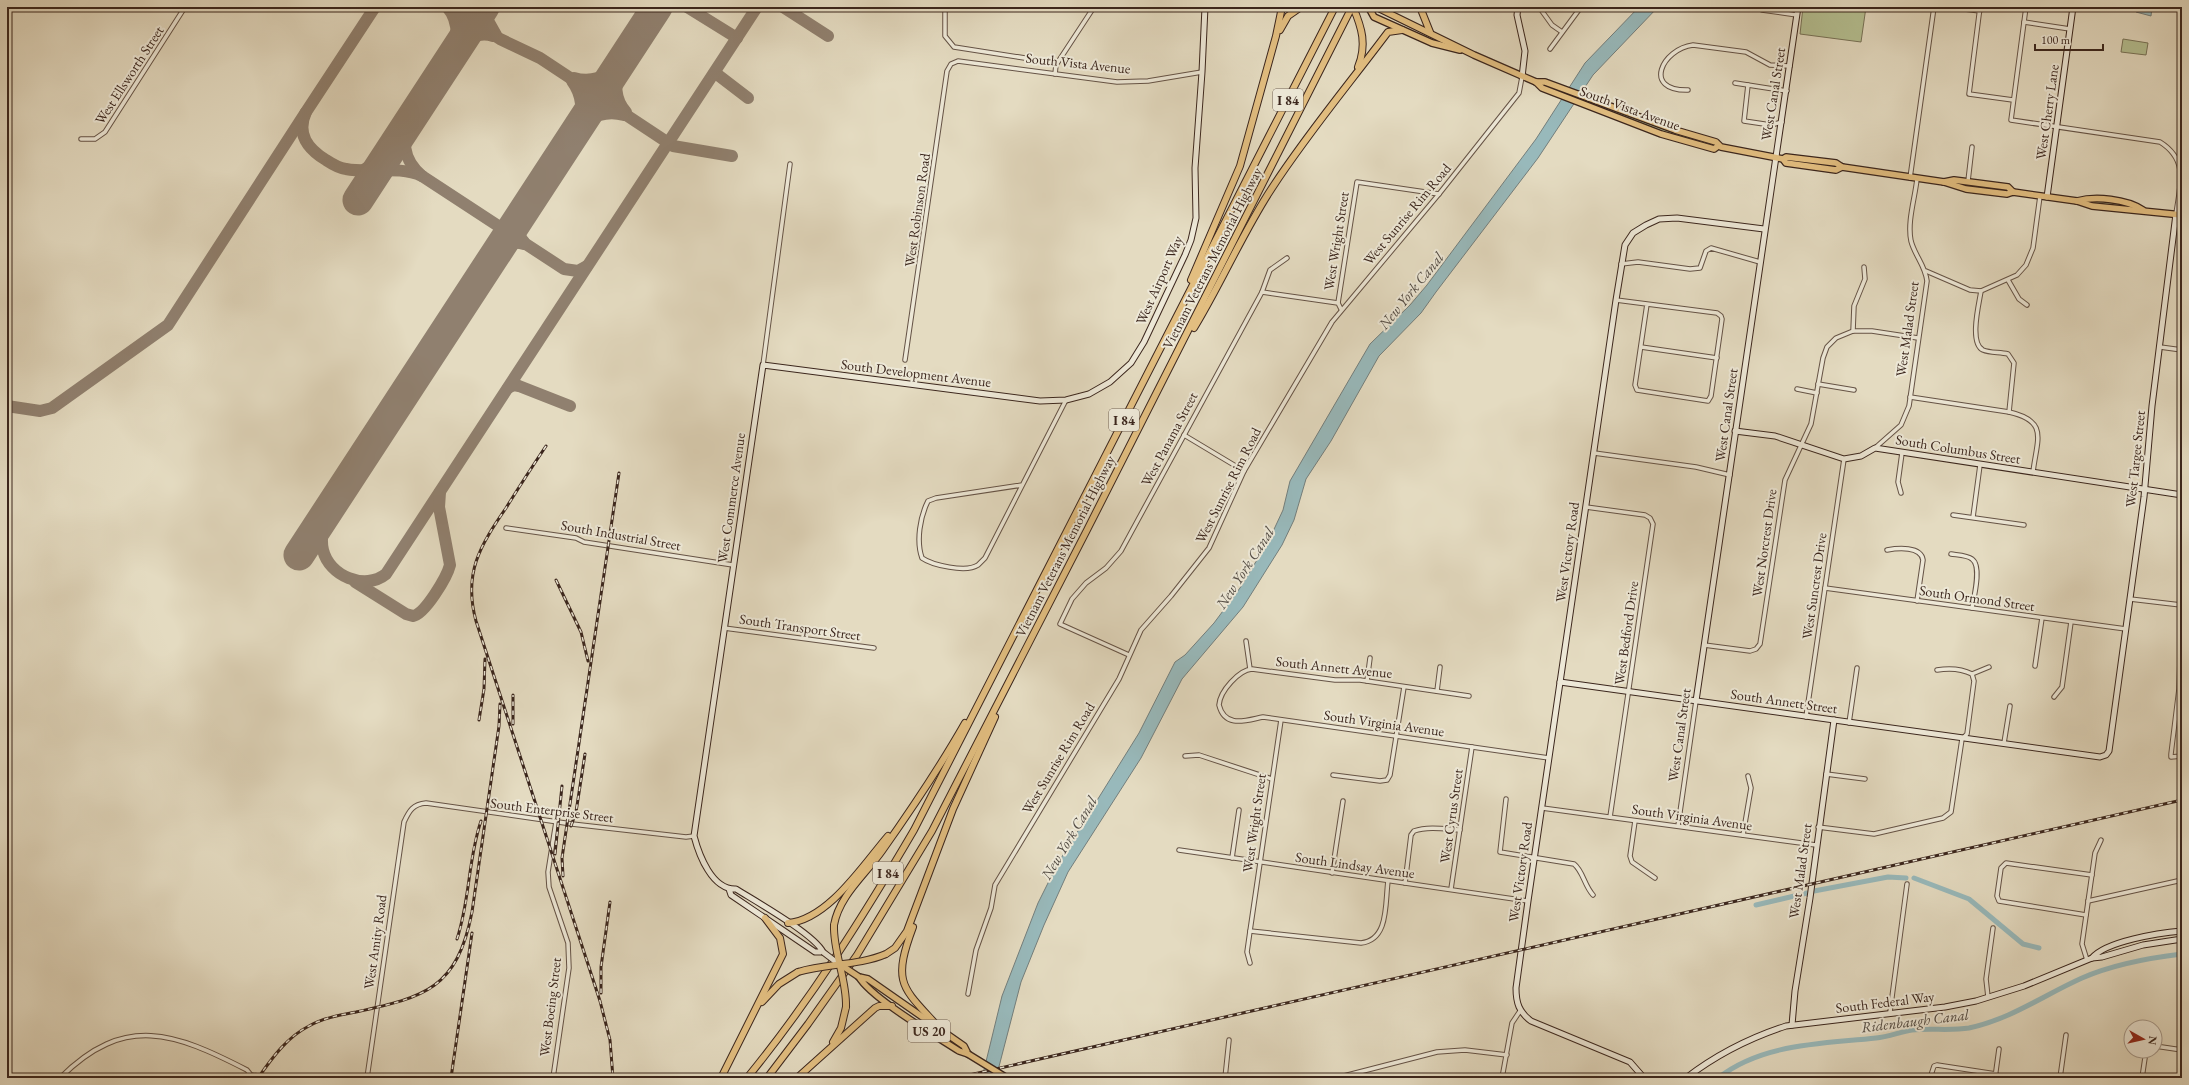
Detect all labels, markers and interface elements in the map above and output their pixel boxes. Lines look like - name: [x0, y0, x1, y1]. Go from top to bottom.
- street label: West Ellsworth Street: [90, 22, 168, 128]
- scale bar: [2035, 26, 2103, 52]
- text: 100 m: [2041, 32, 2071, 48]
- street label: West Canal Street: [1757, 46, 1789, 142]
- street label: South Vista Avenue: [1025, 49, 1132, 78]
- street label: West Cherry Lane: [2031, 63, 2063, 161]
- street label: South Vista Avenue: [1577, 82, 1683, 135]
- road number: I 84: [1273, 89, 1303, 111]
- street label: West Robinson Road: [900, 151, 934, 268]
- street label: West Sunrise Rim Road: [1359, 159, 1455, 269]
- street label: Vietnam Veterans Memorial Highway: [1158, 163, 1266, 352]
- street label: West Wright Street: [1319, 190, 1353, 292]
- street label: West Airport Way: [1131, 232, 1187, 327]
- water label: New York Canal: [1373, 248, 1448, 334]
- street label: West Malad Street: [1891, 280, 1923, 378]
- street label: South Development Avenue: [840, 355, 993, 391]
- street label: West Canal Street: [1711, 367, 1742, 463]
- street label: West Panama Street: [1137, 388, 1202, 489]
- road number: I 84: [1109, 409, 1139, 431]
- street label: West Targee Street: [2121, 409, 2149, 508]
- street label: West Sunrise Rim Road: [1191, 423, 1265, 546]
- street label: South Columbus Street: [1894, 430, 2022, 468]
- street label: West Commerce Avenue: [713, 431, 749, 564]
- street label: Vietnam Veterans Memorial Highway: [1011, 451, 1119, 640]
- street label: West Norcrest Drive: [1748, 487, 1781, 598]
- street label: West Victory Road: [1551, 500, 1583, 603]
- street label: South Industrial Street: [560, 516, 683, 555]
- water label: New York Canal: [1211, 523, 1278, 613]
- street label: West Suncrest Drive: [1798, 531, 1830, 640]
- street label: West Bedford Drive: [1610, 579, 1642, 686]
- street label: South Ormond Street: [1918, 581, 2036, 615]
- street label: South Transport Street: [738, 610, 862, 644]
- street label: South Annett Avenue: [1275, 652, 1394, 682]
- street label: South Annett Street: [1730, 685, 1839, 717]
- street label: West Canal Street: [1664, 687, 1695, 783]
- street label: West Sunrise Rim Road: [1018, 698, 1099, 817]
- street label: South Virginia Avenue: [1323, 706, 1446, 740]
- street label: West Cyrus Street: [1435, 767, 1467, 864]
- street label: West Wright Street: [1238, 772, 1270, 874]
- water label: New York Canal: [1036, 792, 1101, 884]
- street label: South Enterprise Street: [489, 794, 615, 827]
- street label: South Virginia Avenue: [1631, 800, 1754, 834]
- street label: West Victory Road: [1504, 820, 1536, 923]
- street label: West Malad Street: [1784, 822, 1816, 920]
- street label: South Lindsay Avenue: [1294, 848, 1416, 882]
- road number: I 84: [873, 862, 903, 884]
- street label: West Amity Road: [359, 893, 391, 990]
- street label: West Boeing Street: [535, 956, 565, 1058]
- street label: South Federal Way: [1835, 987, 1936, 1017]
- water label: Ridenbaugh Canal: [1860, 1004, 1971, 1037]
- north arrow: [2123, 1019, 2163, 1059]
- road number: US 20: [908, 1020, 950, 1042]
- text: N: [2145, 1035, 2160, 1046]

